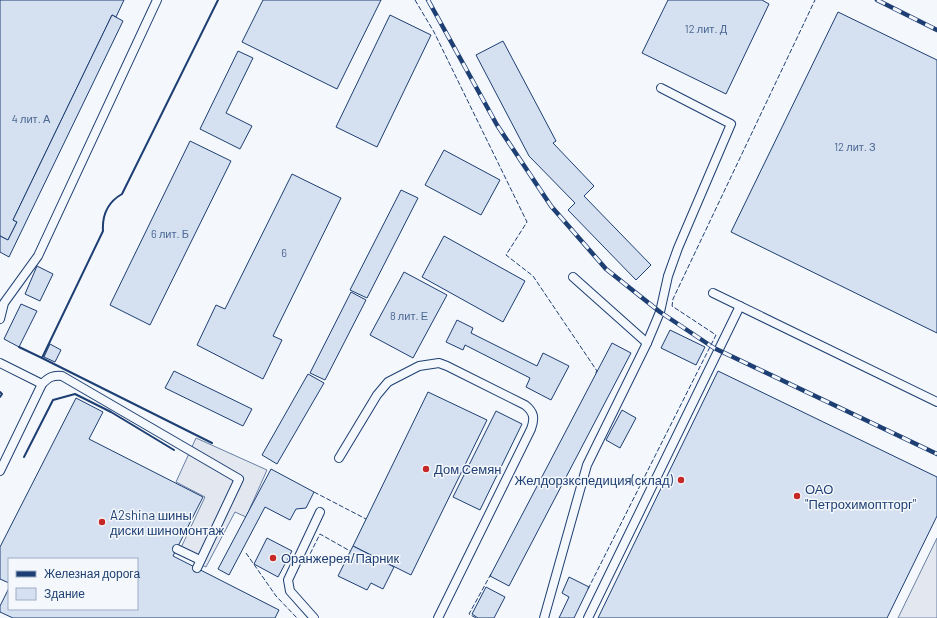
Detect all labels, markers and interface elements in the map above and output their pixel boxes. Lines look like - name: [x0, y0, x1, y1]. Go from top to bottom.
- house number: 12 лит. Д: [685, 22, 728, 35]
- house number: 4 лит. А: [12, 112, 51, 125]
- house number: 12 лит. З: [834, 140, 876, 153]
- house number: 6 лит. Б: [151, 227, 189, 240]
- house number: 6: [281, 246, 287, 259]
- house number: 8 лит. Е: [390, 309, 428, 322]
- place label: Дом Семян: [434, 461, 502, 477]
- marker: Дом Семян: [421, 464, 431, 474]
- place label: Желдорзкспедиция(склад): [514, 472, 674, 488]
- marker: Желдорзкспедиция(склад): [676, 475, 686, 485]
- place label: ОАО "Петрохимоптторг": [805, 481, 917, 512]
- marker: ОАО "Петрохимоптторг": [792, 491, 802, 501]
- place label: A2shina шины диски шиномонтаж: [110, 507, 224, 538]
- marker: A2shina шины диски шиномонтаж: [97, 517, 107, 527]
- place label: Оранжерея/Парник: [281, 550, 400, 566]
- marker: Оранжерея/Парник: [268, 553, 278, 563]
- legend: [8, 558, 138, 610]
- text: Железная дорога: [44, 566, 140, 581]
- text: Здание: [44, 586, 85, 601]

